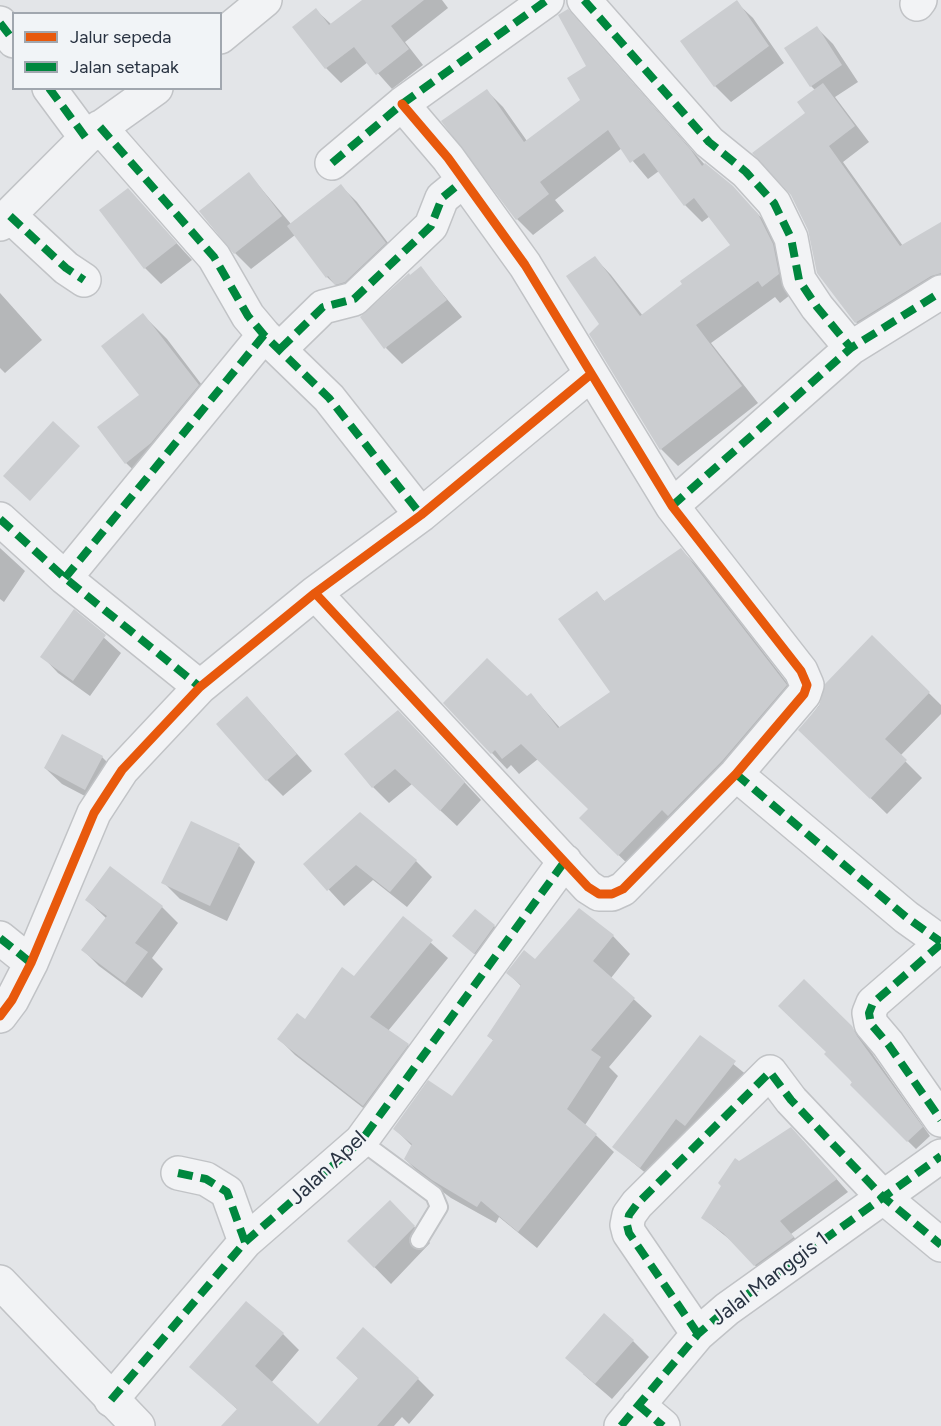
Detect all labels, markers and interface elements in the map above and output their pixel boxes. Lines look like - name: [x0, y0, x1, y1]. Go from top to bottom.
- legend: [12, 12, 222, 90]
- text: Jalur sepeda: [70, 26, 171, 48]
- text: Jalan setapak: [70, 56, 179, 78]
- street label: Jalan Apel: [284, 1126, 372, 1210]
- street label: Jalal Manggis 1: [707, 1227, 833, 1331]

